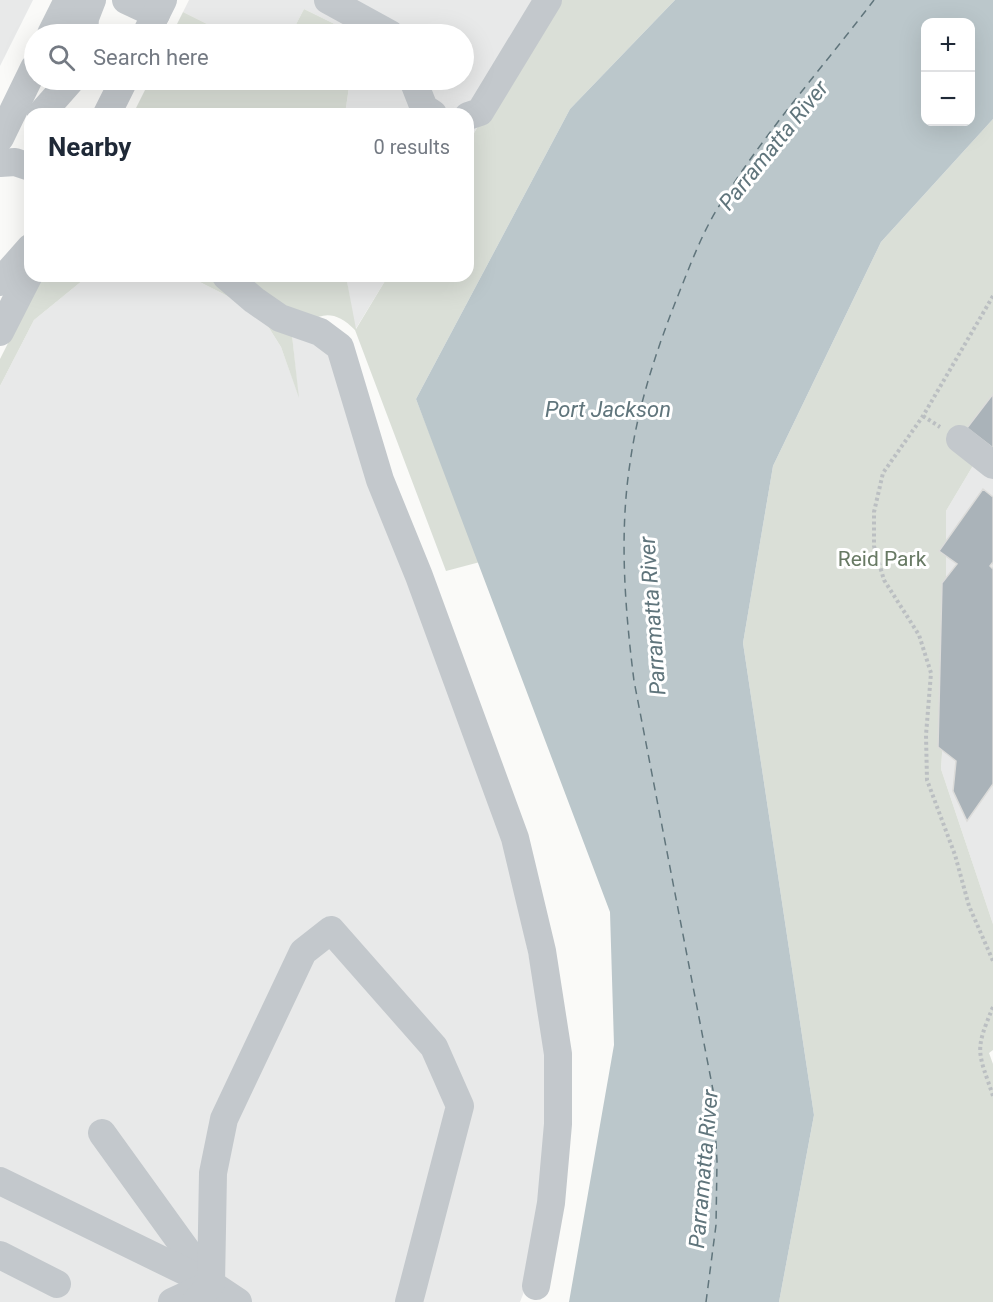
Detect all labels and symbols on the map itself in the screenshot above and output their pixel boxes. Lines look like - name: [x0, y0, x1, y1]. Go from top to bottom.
- water label: Parramatta River: [714, 75, 834, 215]
- water label: Port Jackson: [545, 397, 671, 422]
- water label: Parramatta River: [634, 535, 671, 696]
- park label: Reid Park: [838, 547, 927, 571]
- water label: Parramatta River: [684, 1088, 723, 1249]

